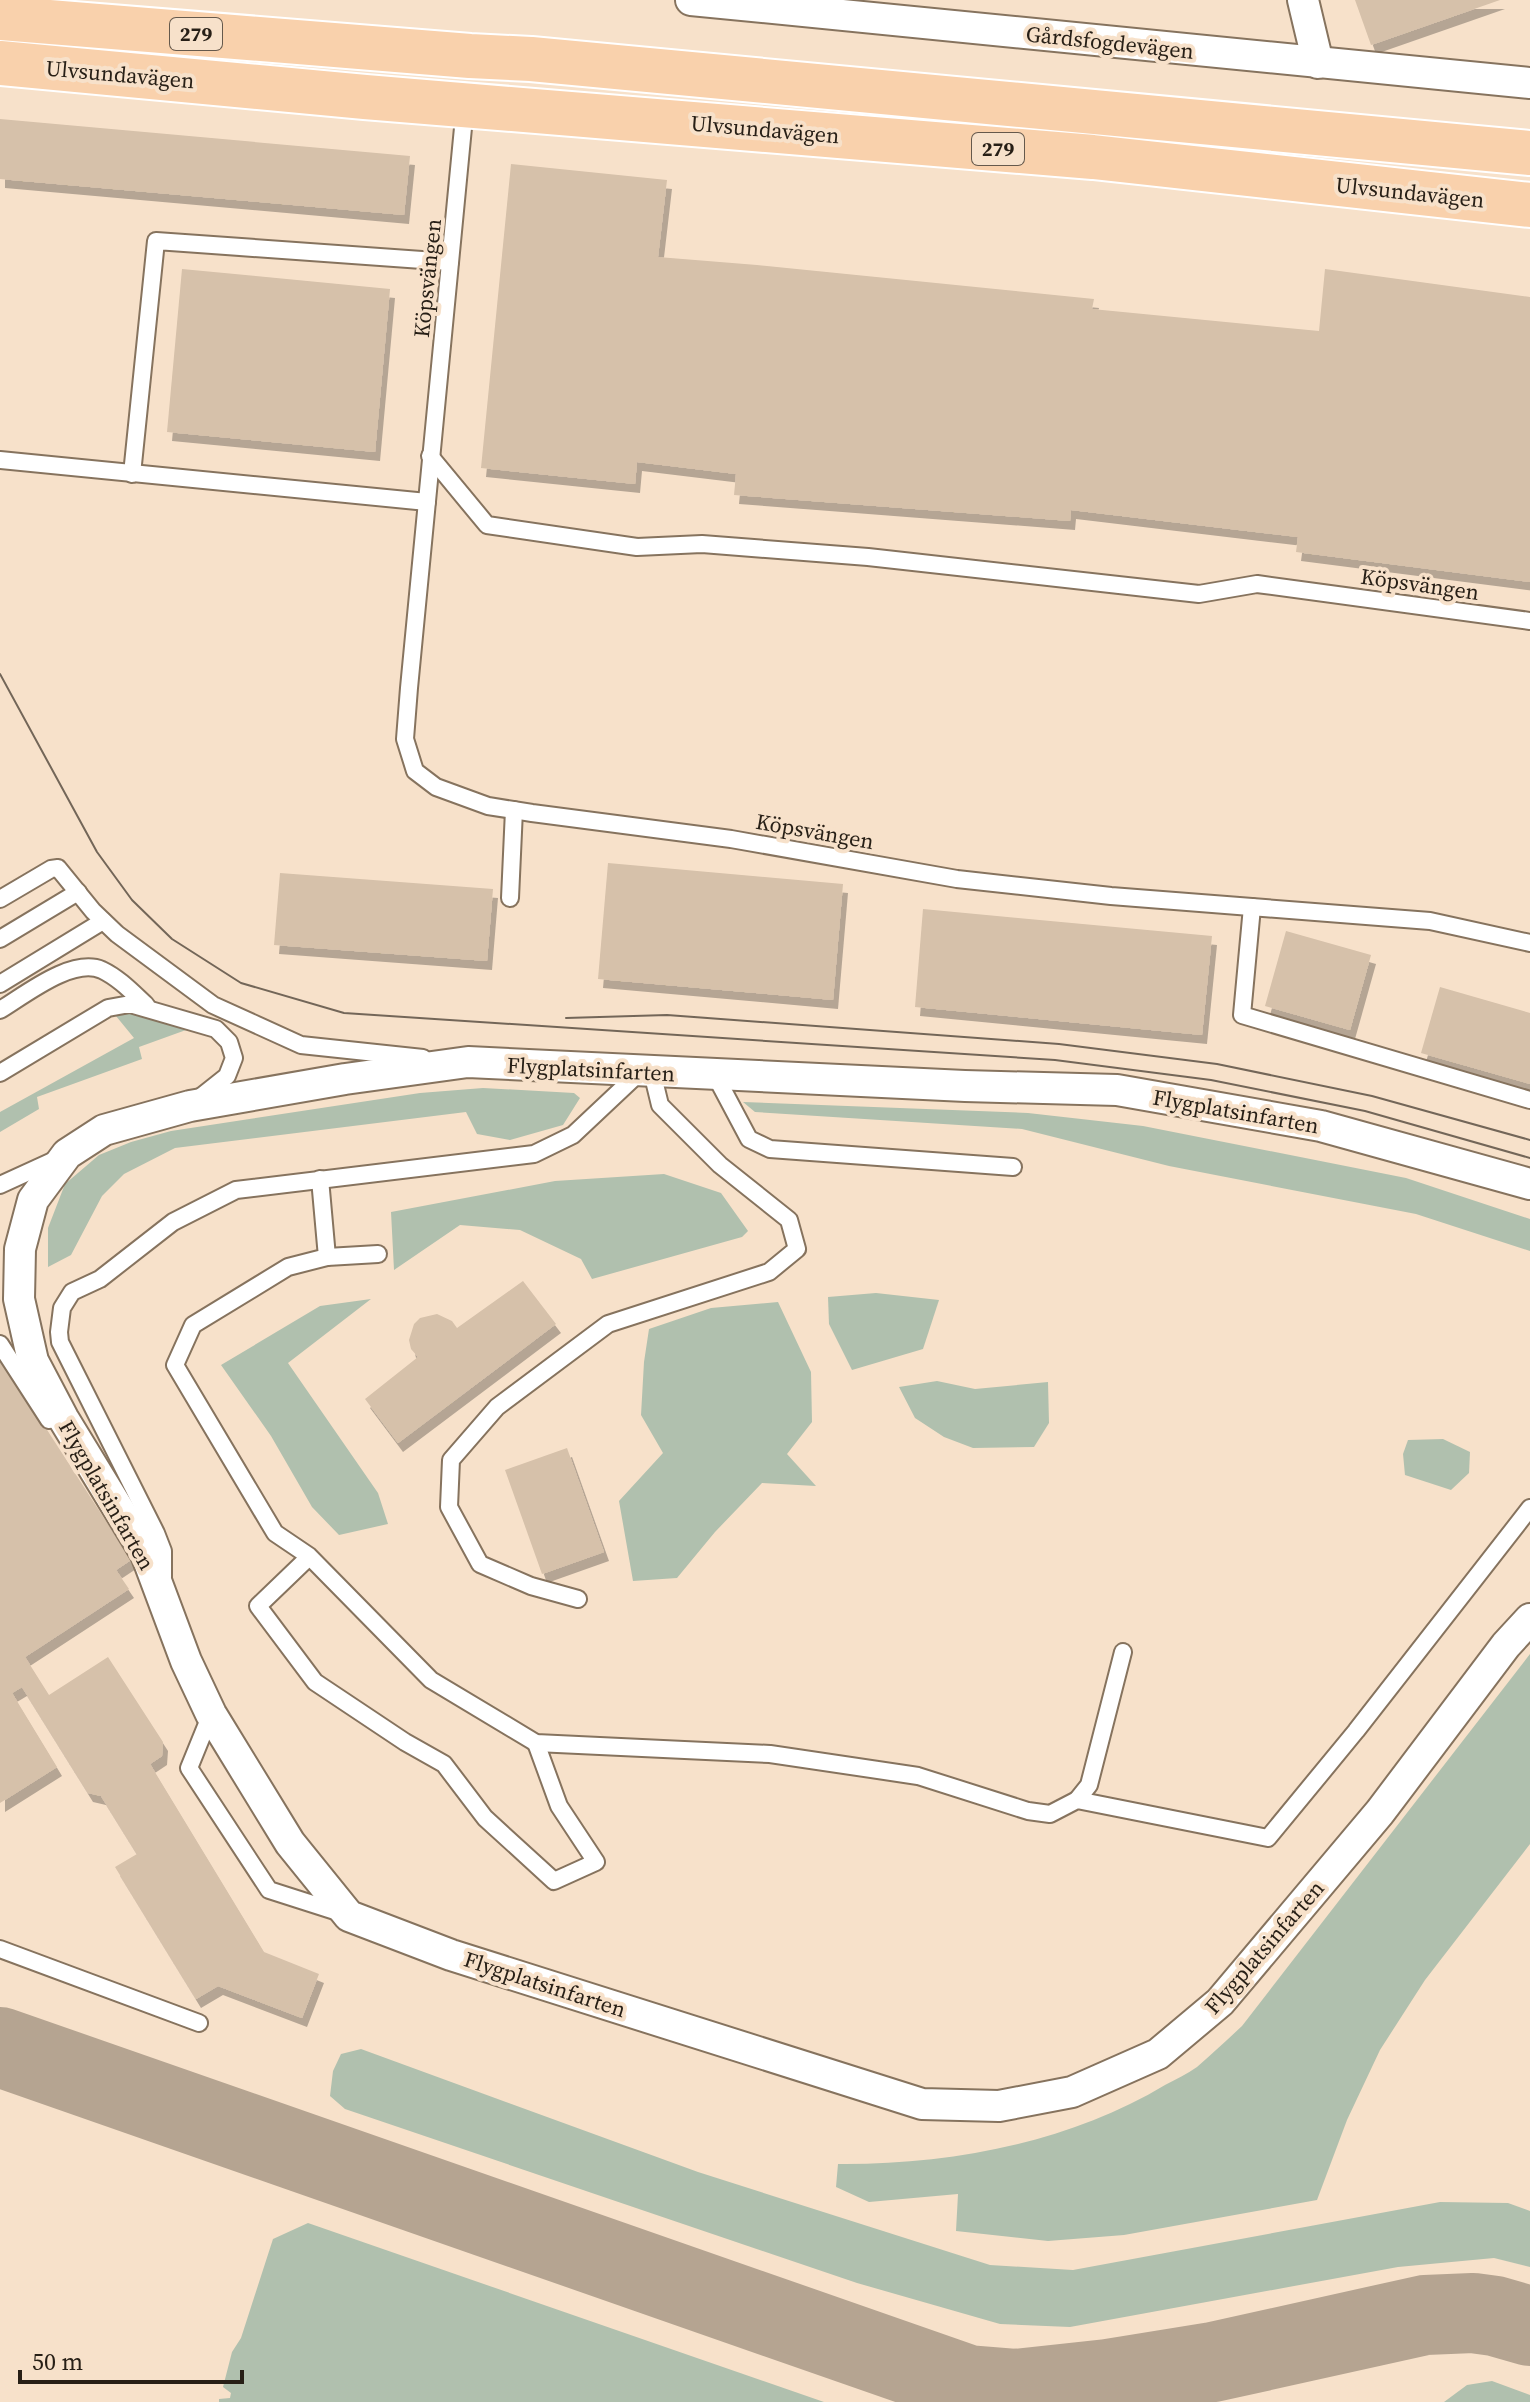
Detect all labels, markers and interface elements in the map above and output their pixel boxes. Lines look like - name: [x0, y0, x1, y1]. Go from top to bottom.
- road number: 279: [170, 18, 222, 50]
- street label: Gårdsfogdevägen: [1025, 18, 1195, 66]
- street label: Ulvsundavägen: [44, 53, 196, 95]
- street label: Ulvsundavägen: [689, 108, 841, 150]
- road number: 279: [972, 133, 1024, 165]
- street label: Ulvsundavägen: [1334, 169, 1486, 215]
- street label: Köpsvängen: [406, 217, 448, 339]
- street label: Köpsvängen: [1359, 561, 1481, 607]
- street label: Köpsvängen: [754, 806, 876, 856]
- street label: Flygplatsinfarten: [506, 1050, 676, 1088]
- street label: Flygplatsinfarten: [1151, 1082, 1321, 1140]
- street label: Flygplatsinfarten: [52, 1415, 162, 1575]
- street label: Flygplatsinfarten: [1197, 1874, 1331, 2020]
- street label: Flygplatsinfarten: [460, 1944, 630, 2024]
- scale bar: [20, 2334, 242, 2384]
- text: 50 m: [32, 2345, 83, 2378]

